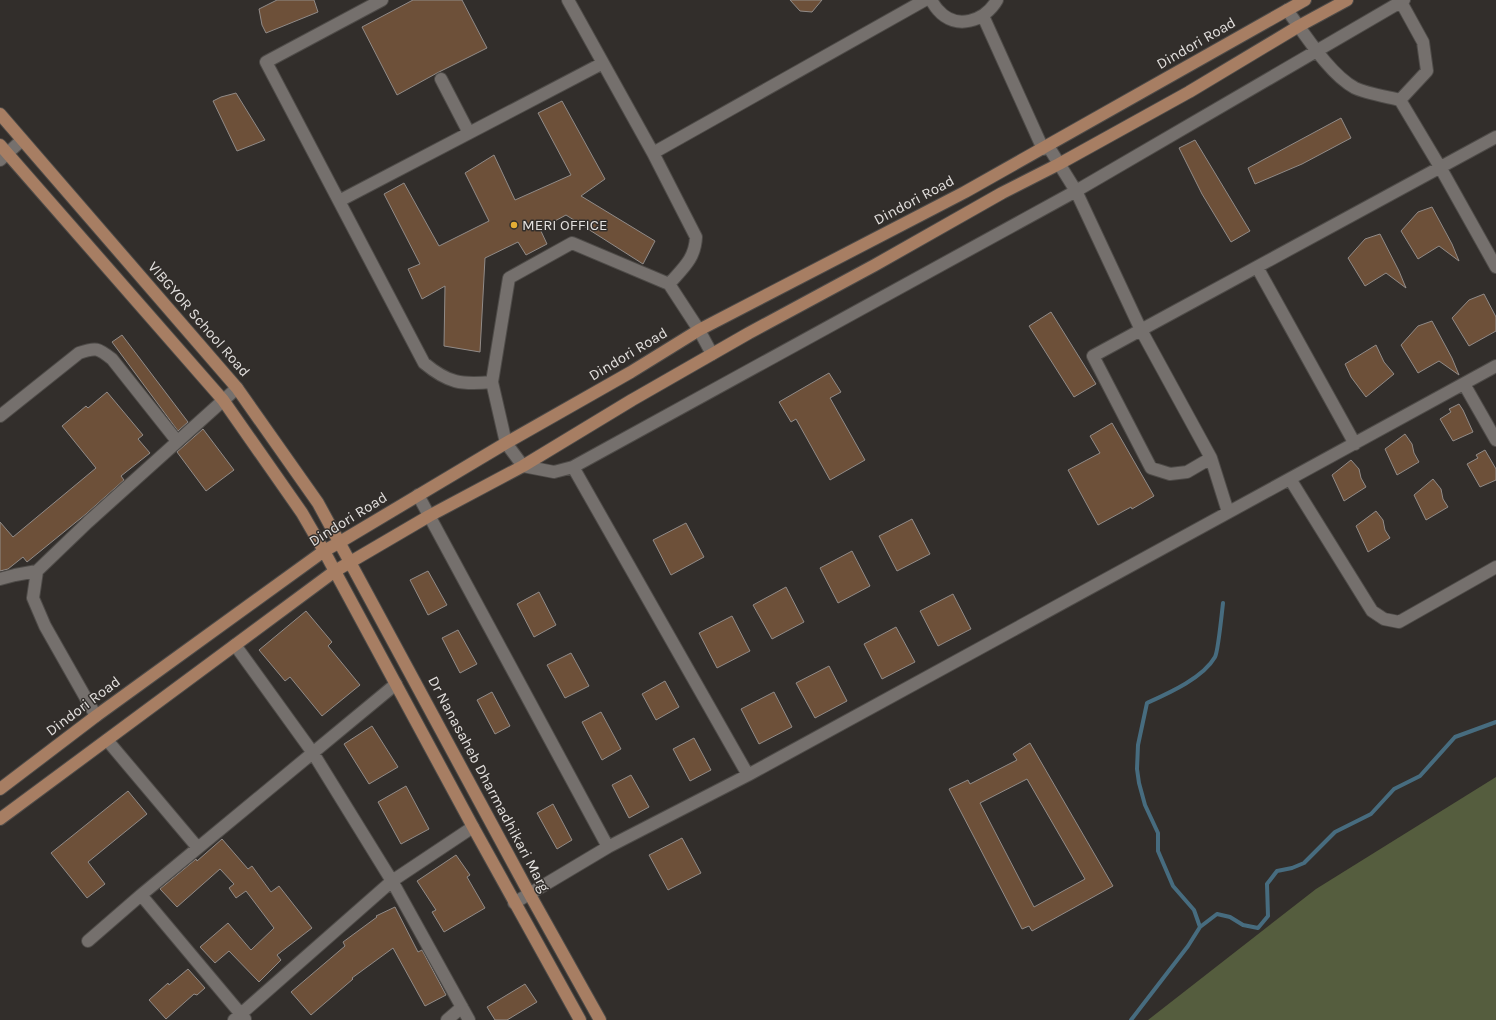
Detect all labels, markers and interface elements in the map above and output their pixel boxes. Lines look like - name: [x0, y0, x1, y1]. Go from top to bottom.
- street label: Dindori Road: [1153, 13, 1239, 73]
- street label: Dindori Road: [871, 171, 957, 229]
- place label: MERI OFFICE: [522, 216, 607, 234]
- marker: MERI OFFICE: [509, 220, 519, 230]
- street label: VIBGYOR School Road: [144, 258, 254, 380]
- street label: Dindori Road: [585, 323, 671, 385]
- street label: Dindori Road: [306, 488, 390, 550]
- street label: Dindori Road: [42, 672, 124, 740]
- street label: Dr Nanasaheb Dharmadhikari Marg: [424, 673, 554, 896]

